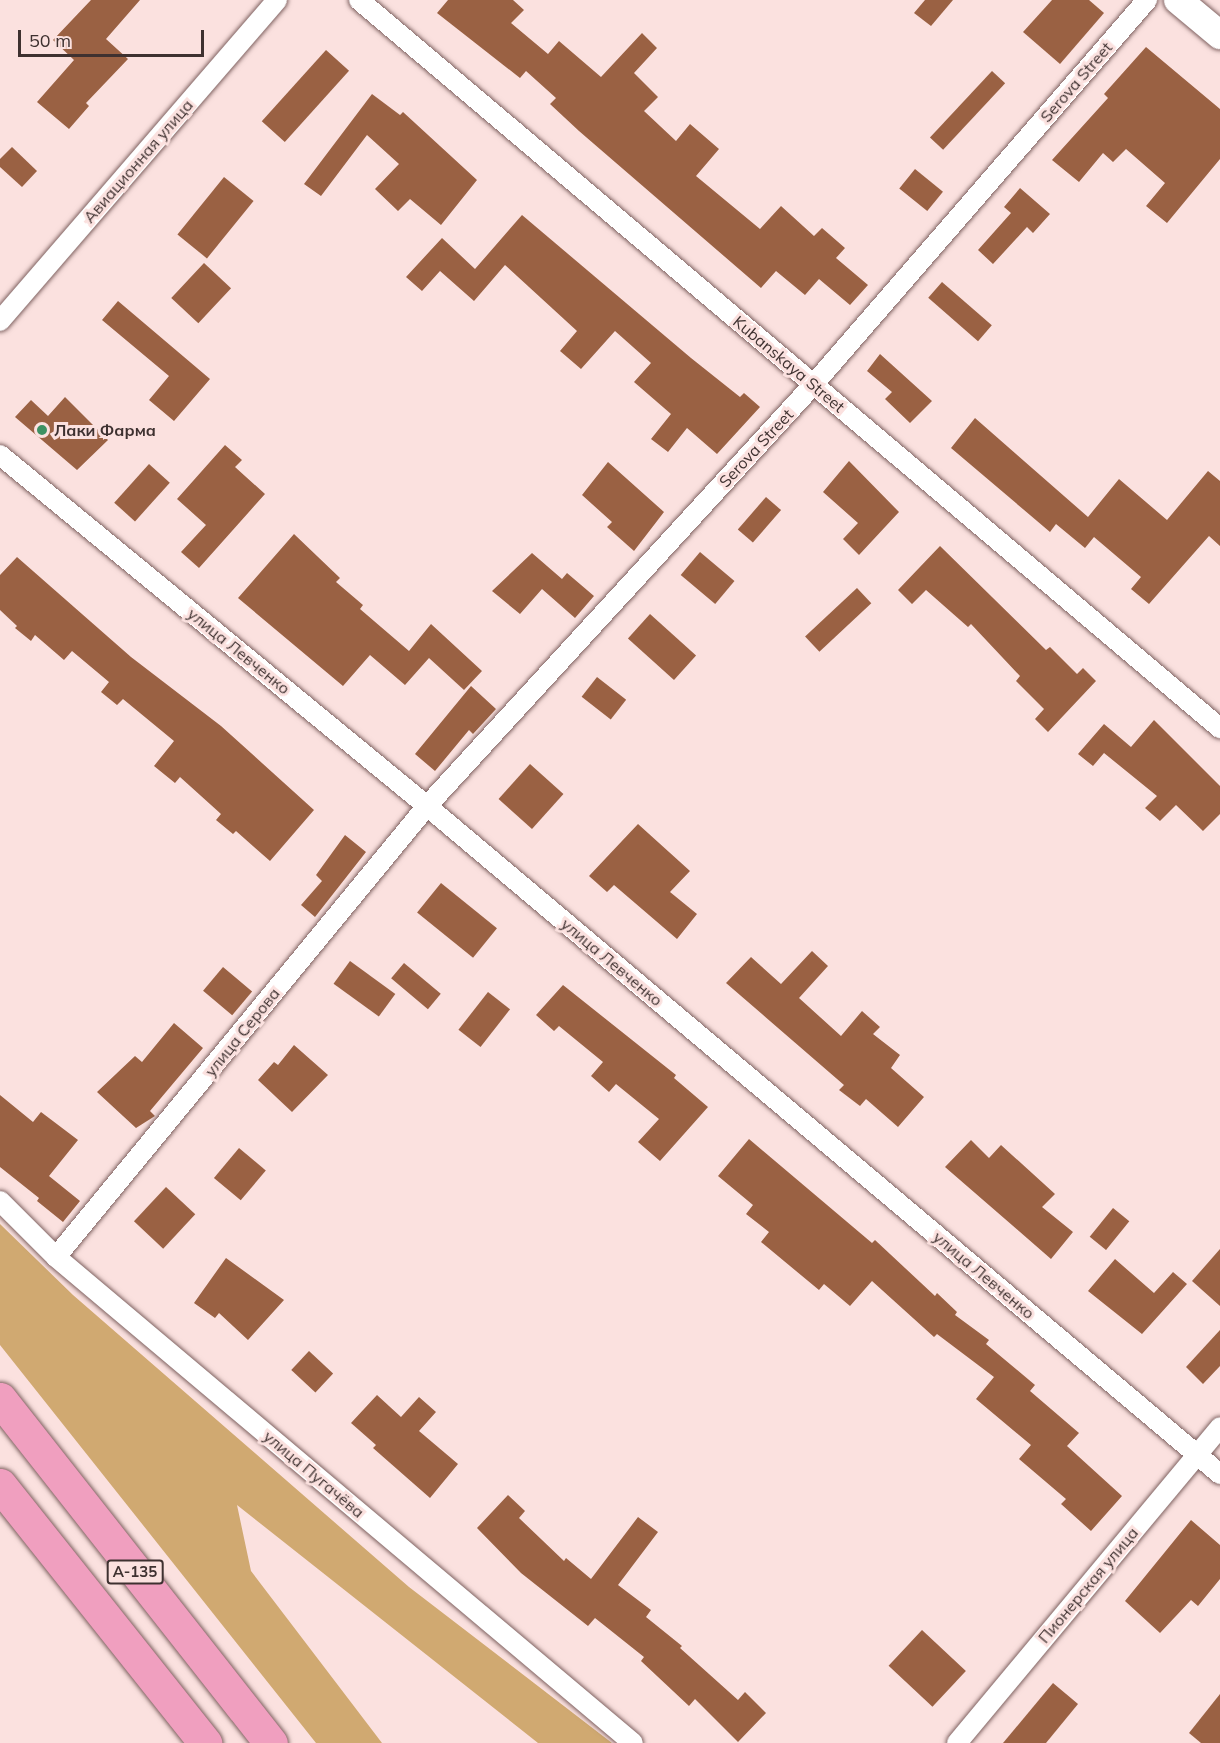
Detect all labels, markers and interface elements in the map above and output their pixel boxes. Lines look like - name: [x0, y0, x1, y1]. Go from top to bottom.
- scale bar: [21, 18, 207, 56]
- text: 50 m: [29, 29, 71, 52]
- street label: Serova Street: [1036, 38, 1116, 126]
- street label: Авиационная улица: [79, 95, 197, 227]
- street label: Kubanskaya Street: [729, 312, 849, 416]
- street label: Serova Street: [715, 405, 797, 491]
- place label: Лаки Фарма: [54, 420, 156, 440]
- marker: Лаки Фарма: [35, 423, 49, 437]
- street label: улица Левченко: [184, 604, 294, 698]
- street label: улица Левченко: [558, 914, 666, 1010]
- street label: улица Серова: [200, 984, 284, 1080]
- street label: улица Левченко: [930, 1227, 1038, 1323]
- street label: улица Пугачёва: [260, 1426, 368, 1522]
- street label: Пионерская улица: [1034, 1523, 1142, 1647]
- road number: А-135: [106, 1560, 164, 1584]

